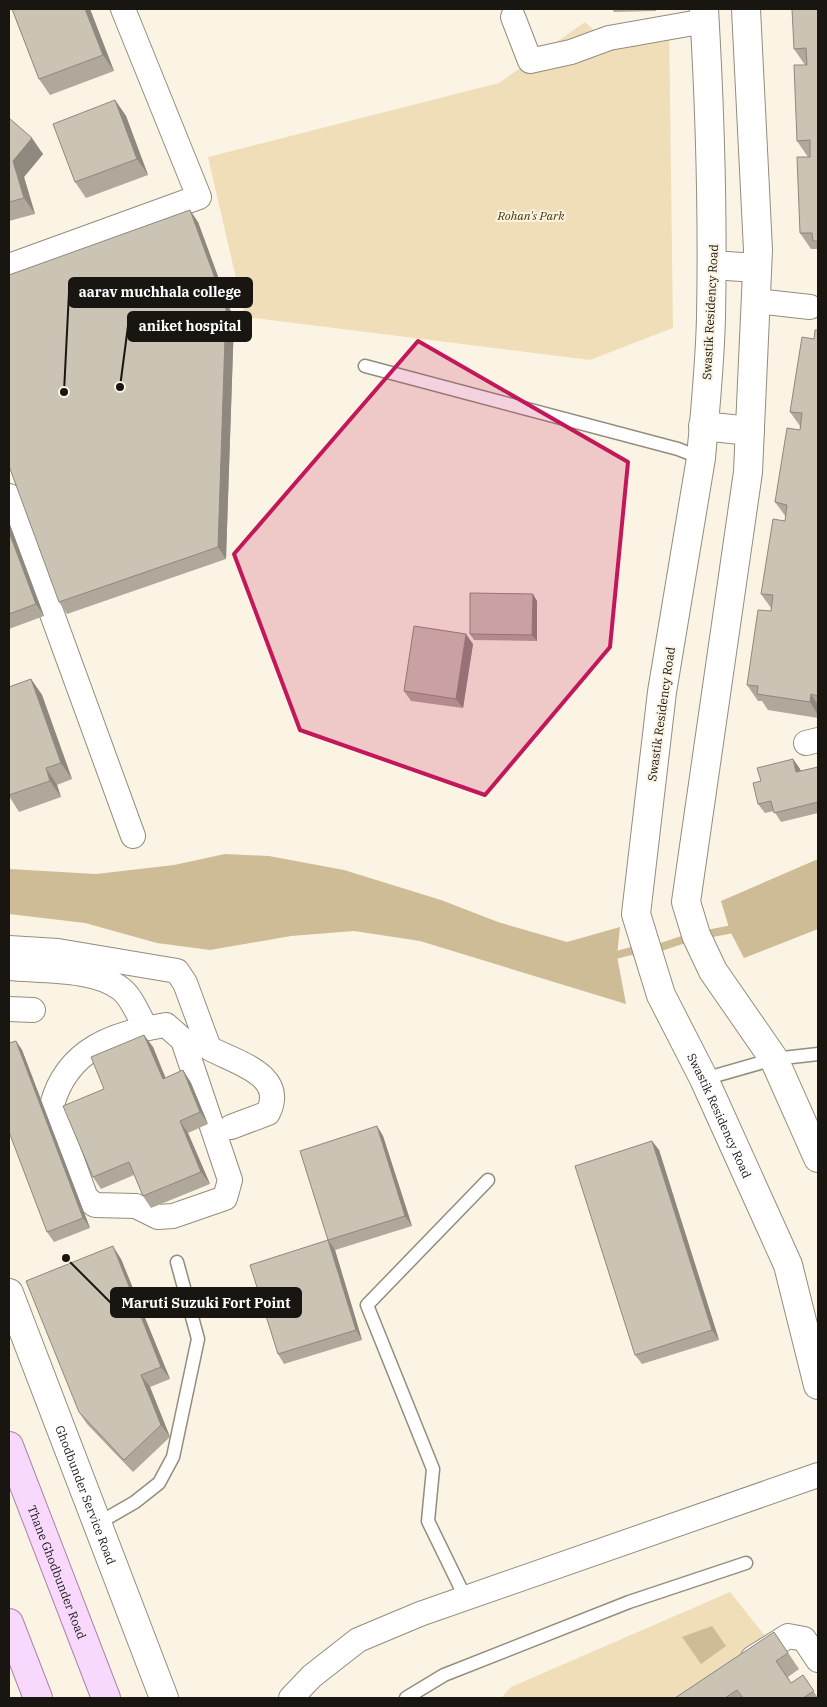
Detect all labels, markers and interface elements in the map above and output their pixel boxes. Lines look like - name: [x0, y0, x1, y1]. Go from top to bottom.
- park label: Rohan's Park: [496, 208, 565, 223]
- street label: Swastik Residency Road: [699, 244, 721, 380]
- callout: aarav muchhala college: [69, 278, 252, 307]
- text: aarav muchhala college: [79, 283, 241, 301]
- callout: aniket hospital: [128, 312, 251, 341]
- text: aniket hospital: [139, 317, 242, 335]
- street label: Swastik Residency Road: [644, 646, 678, 782]
- street label: Swastik Residency Road: [684, 1050, 755, 1180]
- callout: Maruti Suzuki Fort Point: [111, 1288, 301, 1317]
- text: Maruti Suzuki Fort Point: [121, 1294, 291, 1312]
- street label: Ghodbunder Service Road: [53, 1423, 120, 1566]
- street label: Thane Ghodbunder Road: [25, 1503, 90, 1641]

